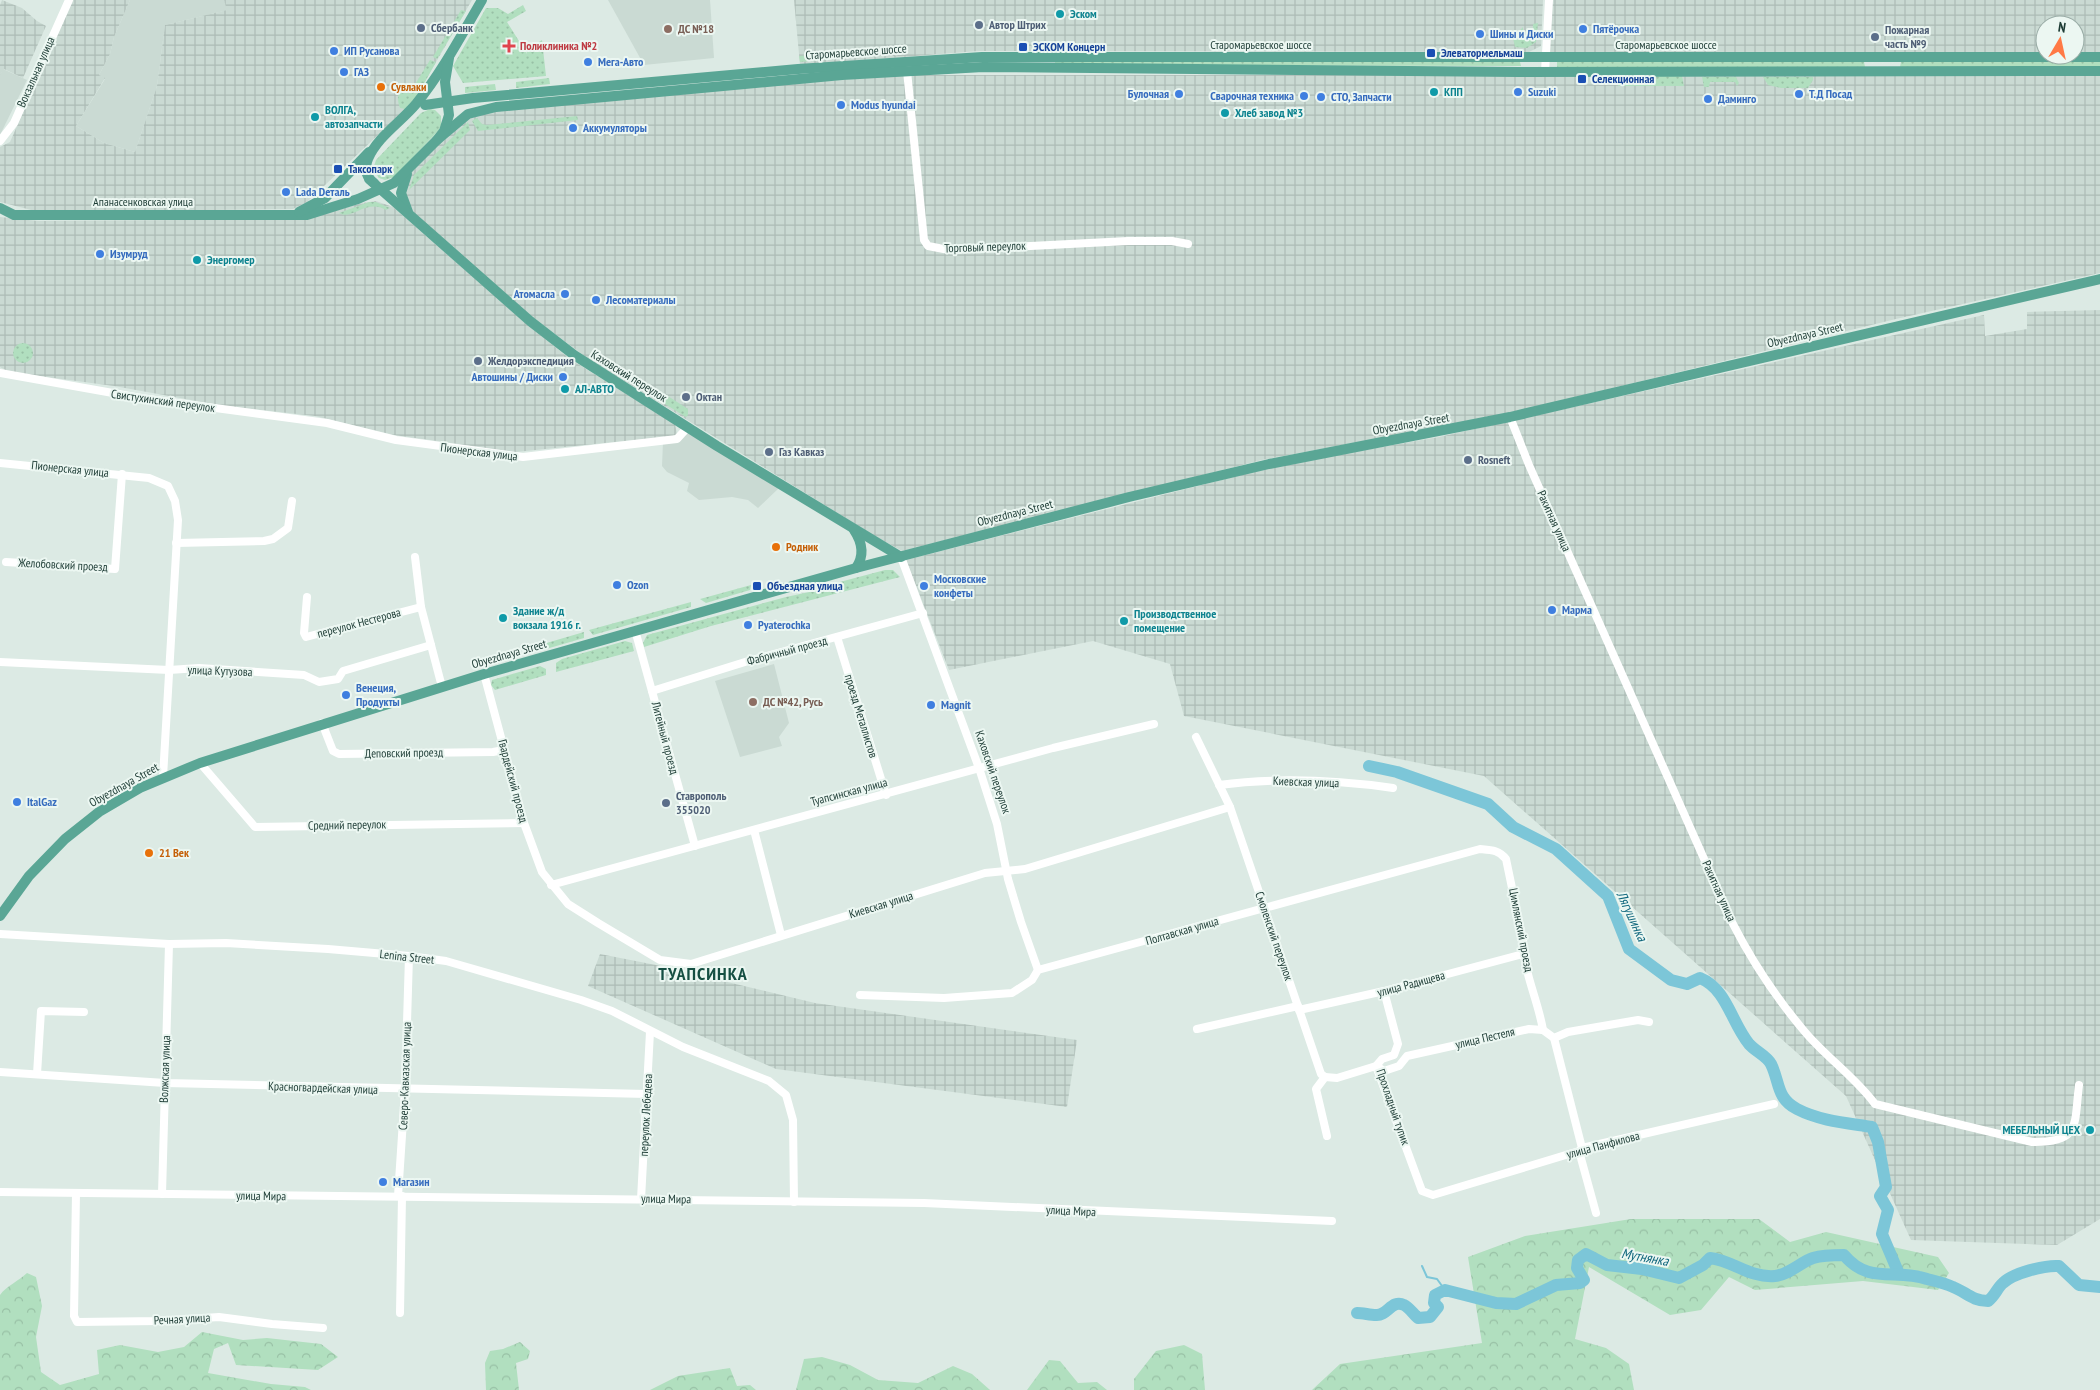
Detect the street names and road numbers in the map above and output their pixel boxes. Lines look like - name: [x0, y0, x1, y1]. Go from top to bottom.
- street label: Вокзальная улица: [13, 34, 58, 109]
- street label: Старомарьевское шоссе: [1210, 37, 1312, 52]
- street label: Старомарьевское шоссе: [1615, 37, 1717, 52]
- street label: Старомарьевское шоссе: [805, 40, 907, 63]
- street label: Апанасенковская улица: [93, 194, 193, 209]
- street label: Торговый переулок: [944, 238, 1026, 255]
- street label: Obyezdnaya Street: [1766, 318, 1845, 351]
- street label: Каховский переулок: [589, 346, 670, 405]
- street label: Свистухинский переулок: [110, 386, 216, 415]
- street label: Obyezdnaya Street: [1372, 409, 1451, 438]
- street label: Пионерская улица: [440, 439, 519, 464]
- street label: Пионерская улица: [31, 457, 110, 480]
- street label: Ракитная улица: [1534, 488, 1575, 554]
- street label: Obyezdnaya Street: [976, 496, 1055, 529]
- street label: Желобовский проезд: [17, 555, 109, 574]
- street label: переулок Нестерова: [315, 604, 402, 641]
- street label: Фабричный проезд: [745, 632, 829, 668]
- street label: Obyezdnaya Street: [470, 635, 549, 671]
- street label: улица Кутузова: [187, 662, 253, 679]
- street label: проезд Металлистов: [842, 672, 881, 760]
- street label: Литейный проезд: [648, 699, 683, 777]
- street label: Каховский переулок: [972, 728, 1015, 816]
- street label: Гвардейский проезд: [495, 738, 532, 825]
- street label: Деповский проезд: [365, 744, 444, 761]
- street label: Obyezdnaya Street: [86, 759, 162, 810]
- street label: Киевская улица: [1273, 773, 1340, 790]
- street label: Туапсинская улица: [809, 774, 889, 809]
- street label: Средний переулок: [308, 816, 387, 833]
- street label: Ракитная улица: [1699, 858, 1740, 924]
- street label: Цимлянский проезд: [1506, 887, 1537, 974]
- street label: Киевская улица: [847, 888, 915, 921]
- street label: Смоленский переулок: [1252, 889, 1297, 983]
- street label: Полтавская улица: [1144, 913, 1220, 948]
- street label: Lenina Street: [379, 946, 436, 967]
- street label: улица Радищева: [1375, 967, 1447, 1000]
- street label: Северо-Кавказская улица: [395, 1021, 414, 1130]
- street label: улица Пестеля: [1454, 1023, 1516, 1052]
- street label: Волжская улица: [156, 1035, 173, 1103]
- street label: Прохладный тупик: [1373, 1067, 1414, 1147]
- street label: переулок Лебедева: [636, 1073, 655, 1157]
- street label: Красногвардейская улица: [268, 1078, 378, 1097]
- street label: улица Панфилова: [1565, 1128, 1641, 1161]
- street label: улица Мира: [236, 1188, 286, 1203]
- street label: улица Мира: [641, 1191, 691, 1206]
- street label: улица Мира: [1046, 1202, 1097, 1219]
- street label: Речная улица: [153, 1310, 211, 1327]

